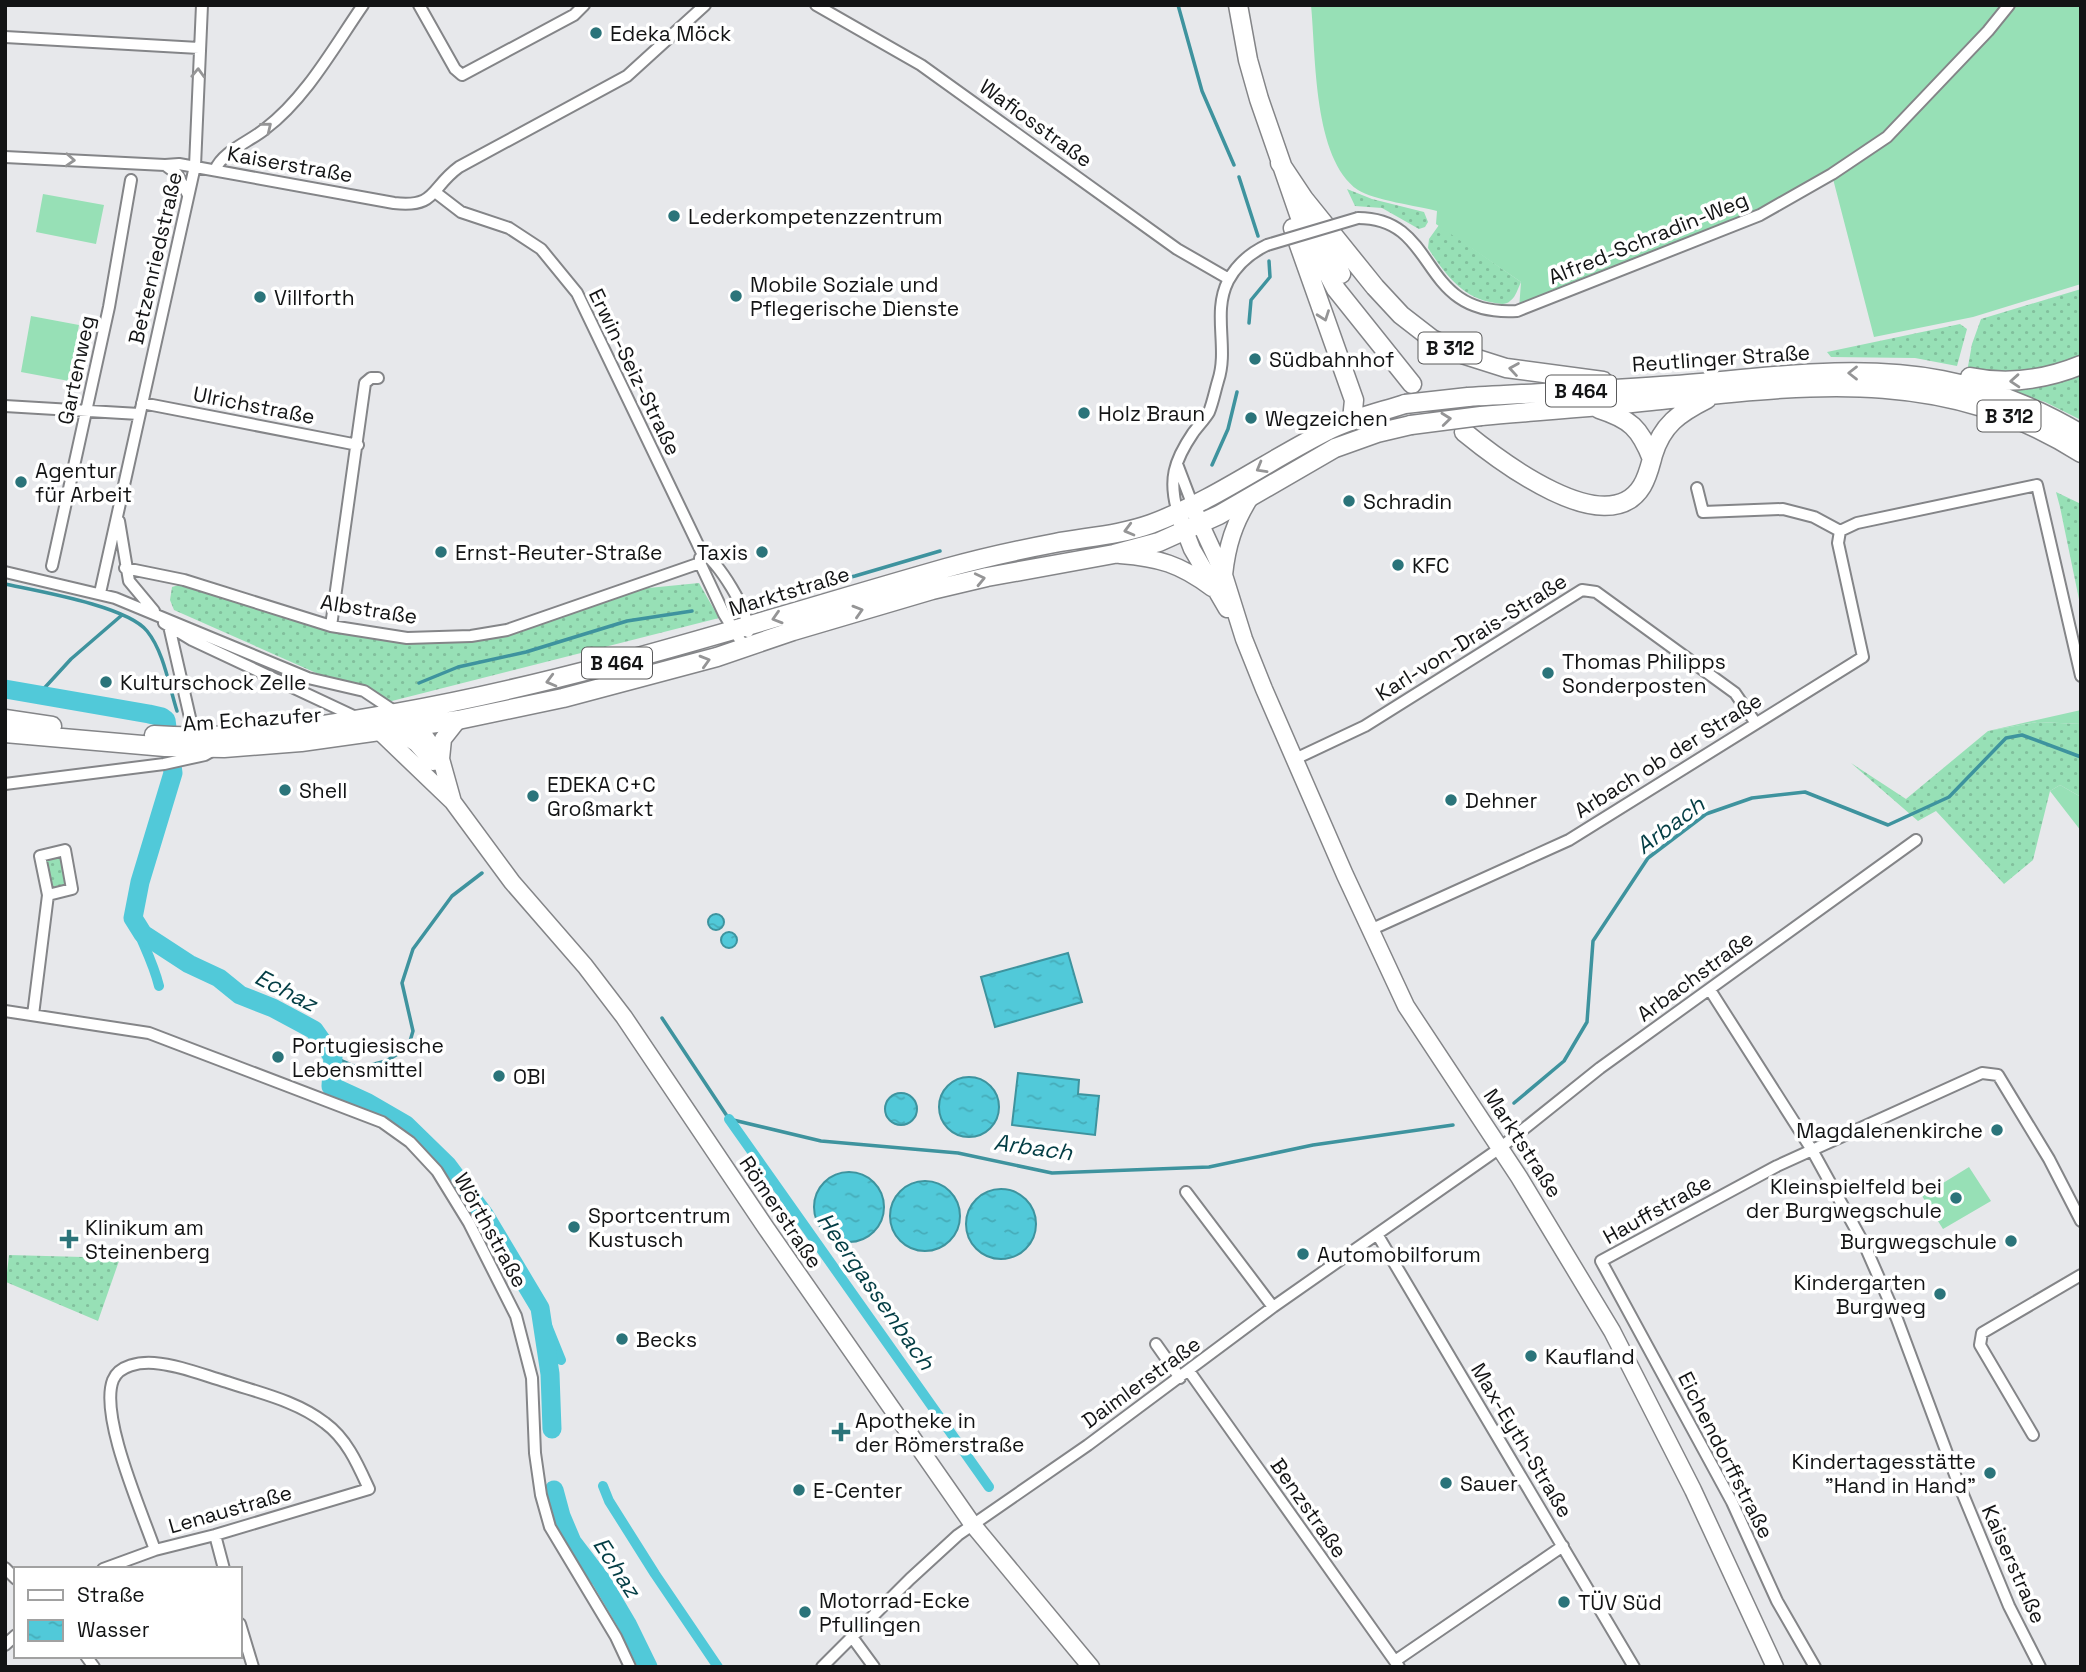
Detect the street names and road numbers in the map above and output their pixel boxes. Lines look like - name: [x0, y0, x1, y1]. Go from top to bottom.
- street label: Wafiosstraße: [974, 73, 1098, 173]
- street label: Kaiserstraße: [225, 140, 355, 188]
- street label: Betzenriedstraße: [122, 169, 188, 347]
- street label: Alfred-Schradin-Weg: [1544, 186, 1752, 290]
- street label: Erwin-Seiz-Straße: [583, 284, 687, 460]
- street label: Gartenweg: [51, 313, 101, 427]
- road number: B 312: [1418, 332, 1482, 364]
- street label: Reutlinger Straße: [1631, 338, 1811, 378]
- road number: B 464: [1546, 376, 1616, 406]
- street label: Ulrichstraße: [191, 380, 317, 430]
- road number: B 312: [1978, 400, 2040, 432]
- street label: Marktstraße: [725, 560, 853, 622]
- street label: Karl-von-Drais-Straße: [1370, 567, 1572, 707]
- street label: Albstraße: [319, 588, 419, 630]
- road number: B 464: [582, 648, 652, 678]
- street label: Arbach ob der Straße: [1569, 686, 1767, 824]
- street label: Am Echazufer: [182, 701, 322, 737]
- street label: Arbachstraße: [1631, 925, 1759, 1027]
- street label: Marktstraße: [1478, 1083, 1568, 1203]
- street label: Römerstraße: [733, 1150, 829, 1274]
- street label: Wörthstraße: [448, 1168, 534, 1292]
- street label: Hauffstraße: [1598, 1168, 1716, 1250]
- street label: Daimlerstraße: [1076, 1330, 1206, 1434]
- street label: Max-Eyth-Straße: [1465, 1358, 1579, 1522]
- street label: Eichendorffstraße: [1672, 1367, 1780, 1543]
- street label: Benzstraße: [1265, 1453, 1353, 1563]
- street label: Lenaustraße: [165, 1479, 295, 1539]
- street label: Kaiserstraße: [1976, 1501, 2052, 1627]

